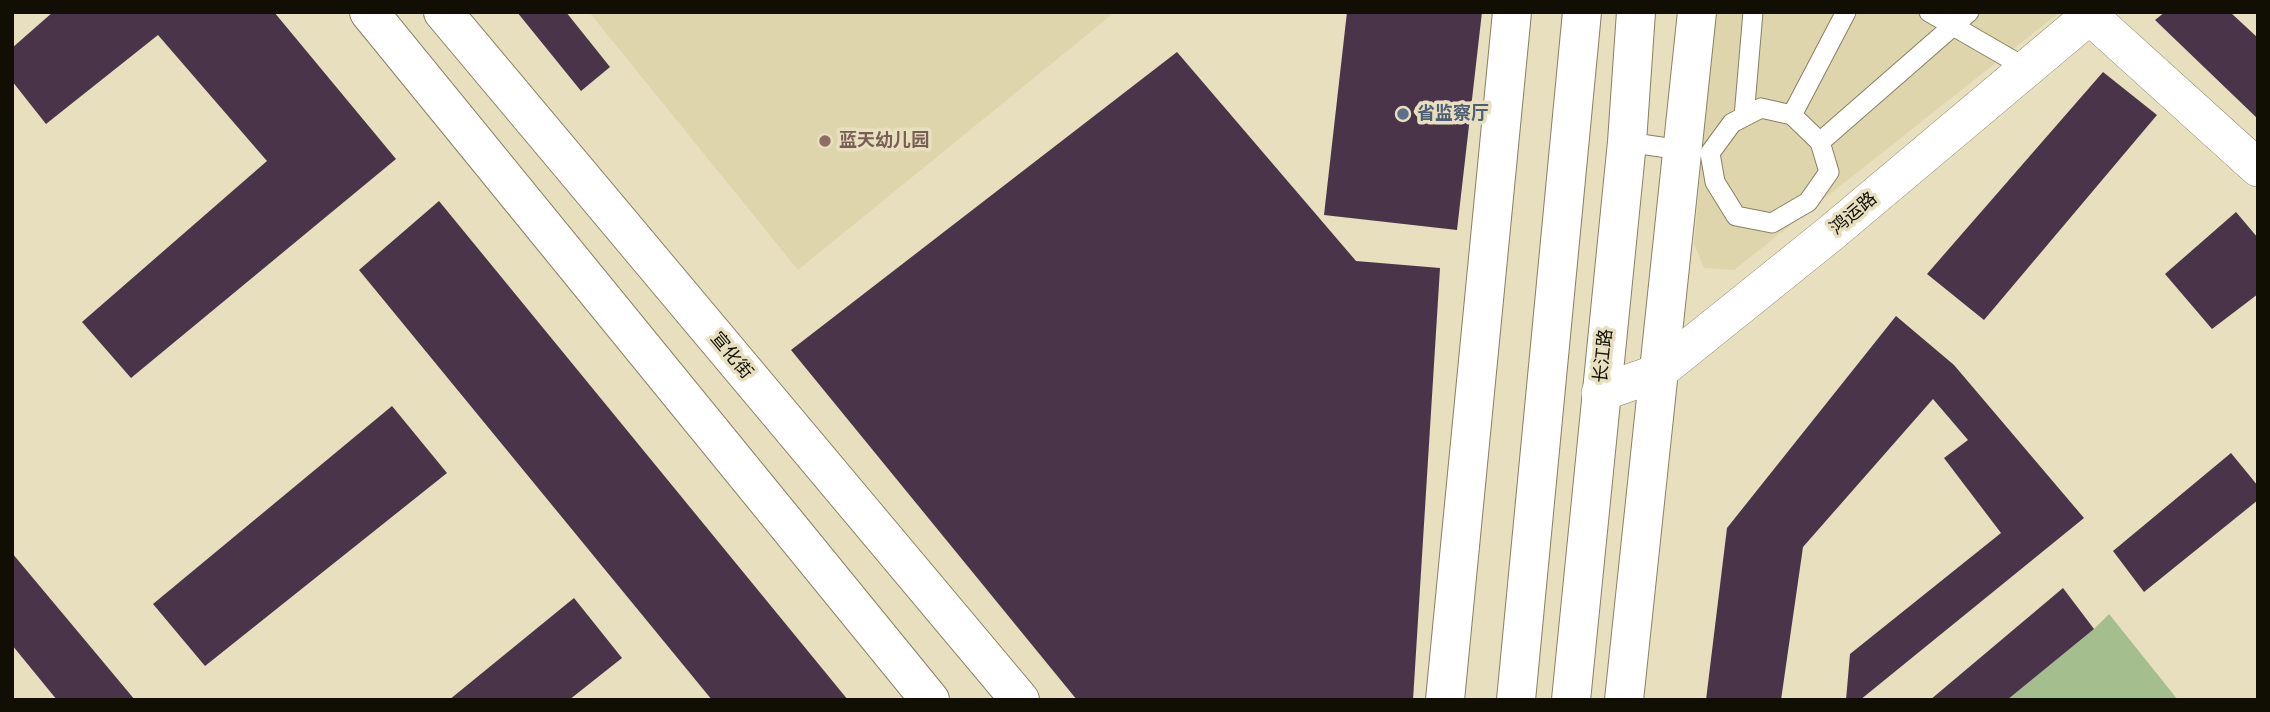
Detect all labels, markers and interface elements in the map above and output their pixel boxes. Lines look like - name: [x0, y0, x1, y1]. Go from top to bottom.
- place label: 省监察厅: [1417, 103, 1489, 125]
- marker: 省监察厅: [1395, 106, 1411, 122]
- place label: 蓝天幼儿园: [839, 130, 929, 152]
- marker: 蓝天幼儿园: [817, 133, 833, 149]
- street label: 鸿运路: [1826, 188, 1882, 240]
- street label: 宣化街: [705, 328, 757, 384]
- street label: 长江路: [1590, 328, 1618, 384]

